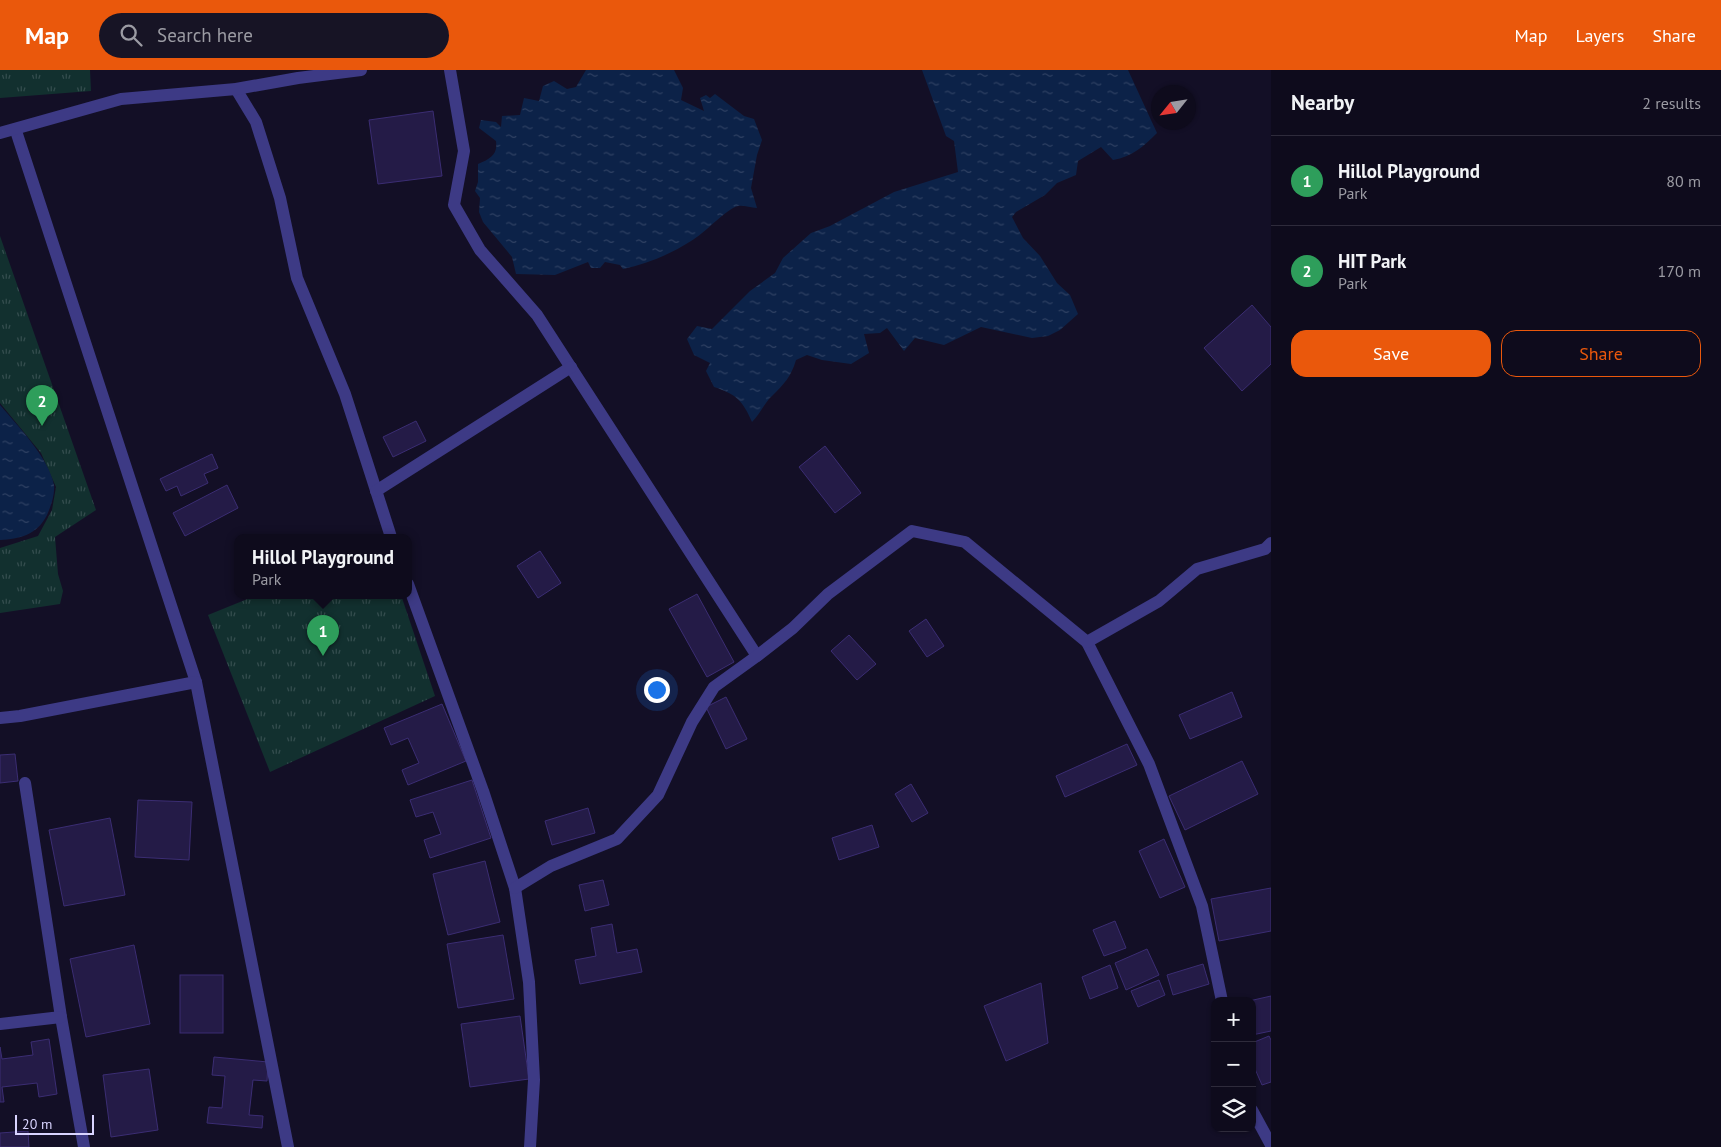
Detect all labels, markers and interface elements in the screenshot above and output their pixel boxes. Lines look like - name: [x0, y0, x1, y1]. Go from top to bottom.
- search box: [99, 13, 449, 58]
- text: Map: [25, 20, 69, 51]
- icon: search: [117, 21, 145, 49]
- text: Search here: [157, 23, 253, 47]
- text: Map: [1515, 24, 1547, 47]
- text: Layers: [1575, 24, 1624, 47]
- text: Share: [1652, 24, 1696, 47]
- north arrow: [1151, 85, 1196, 130]
- text: Nearby: [1291, 89, 1354, 116]
- text: 2 results: [1642, 93, 1701, 113]
- text: Hillol Playground: [1338, 159, 1480, 183]
- text: 1: [1302, 171, 1312, 191]
- text: 80 m: [1666, 171, 1701, 191]
- text: Park: [1338, 183, 1367, 203]
- text: HIT Park: [1338, 249, 1406, 273]
- text: 2: [1302, 261, 1312, 281]
- text: 170 m: [1658, 261, 1701, 281]
- text: Park: [1338, 273, 1367, 293]
- button: Save: [1291, 330, 1491, 377]
- button: Share: [1501, 330, 1701, 377]
- pin: 2: [26, 385, 58, 426]
- popup: [234, 534, 412, 599]
- text: Hillol Playground: [252, 545, 394, 569]
- text: Park: [252, 569, 281, 589]
- pin: 1: [307, 615, 339, 656]
- your location: [644, 677, 670, 703]
- map controls: [1211, 997, 1256, 1132]
- button: +: [1211, 997, 1256, 1042]
- button: −: [1211, 1042, 1256, 1087]
- button: layers: [1211, 1087, 1256, 1132]
- scale bar: [15, 1112, 94, 1135]
- text: 20 m: [22, 1115, 52, 1133]

